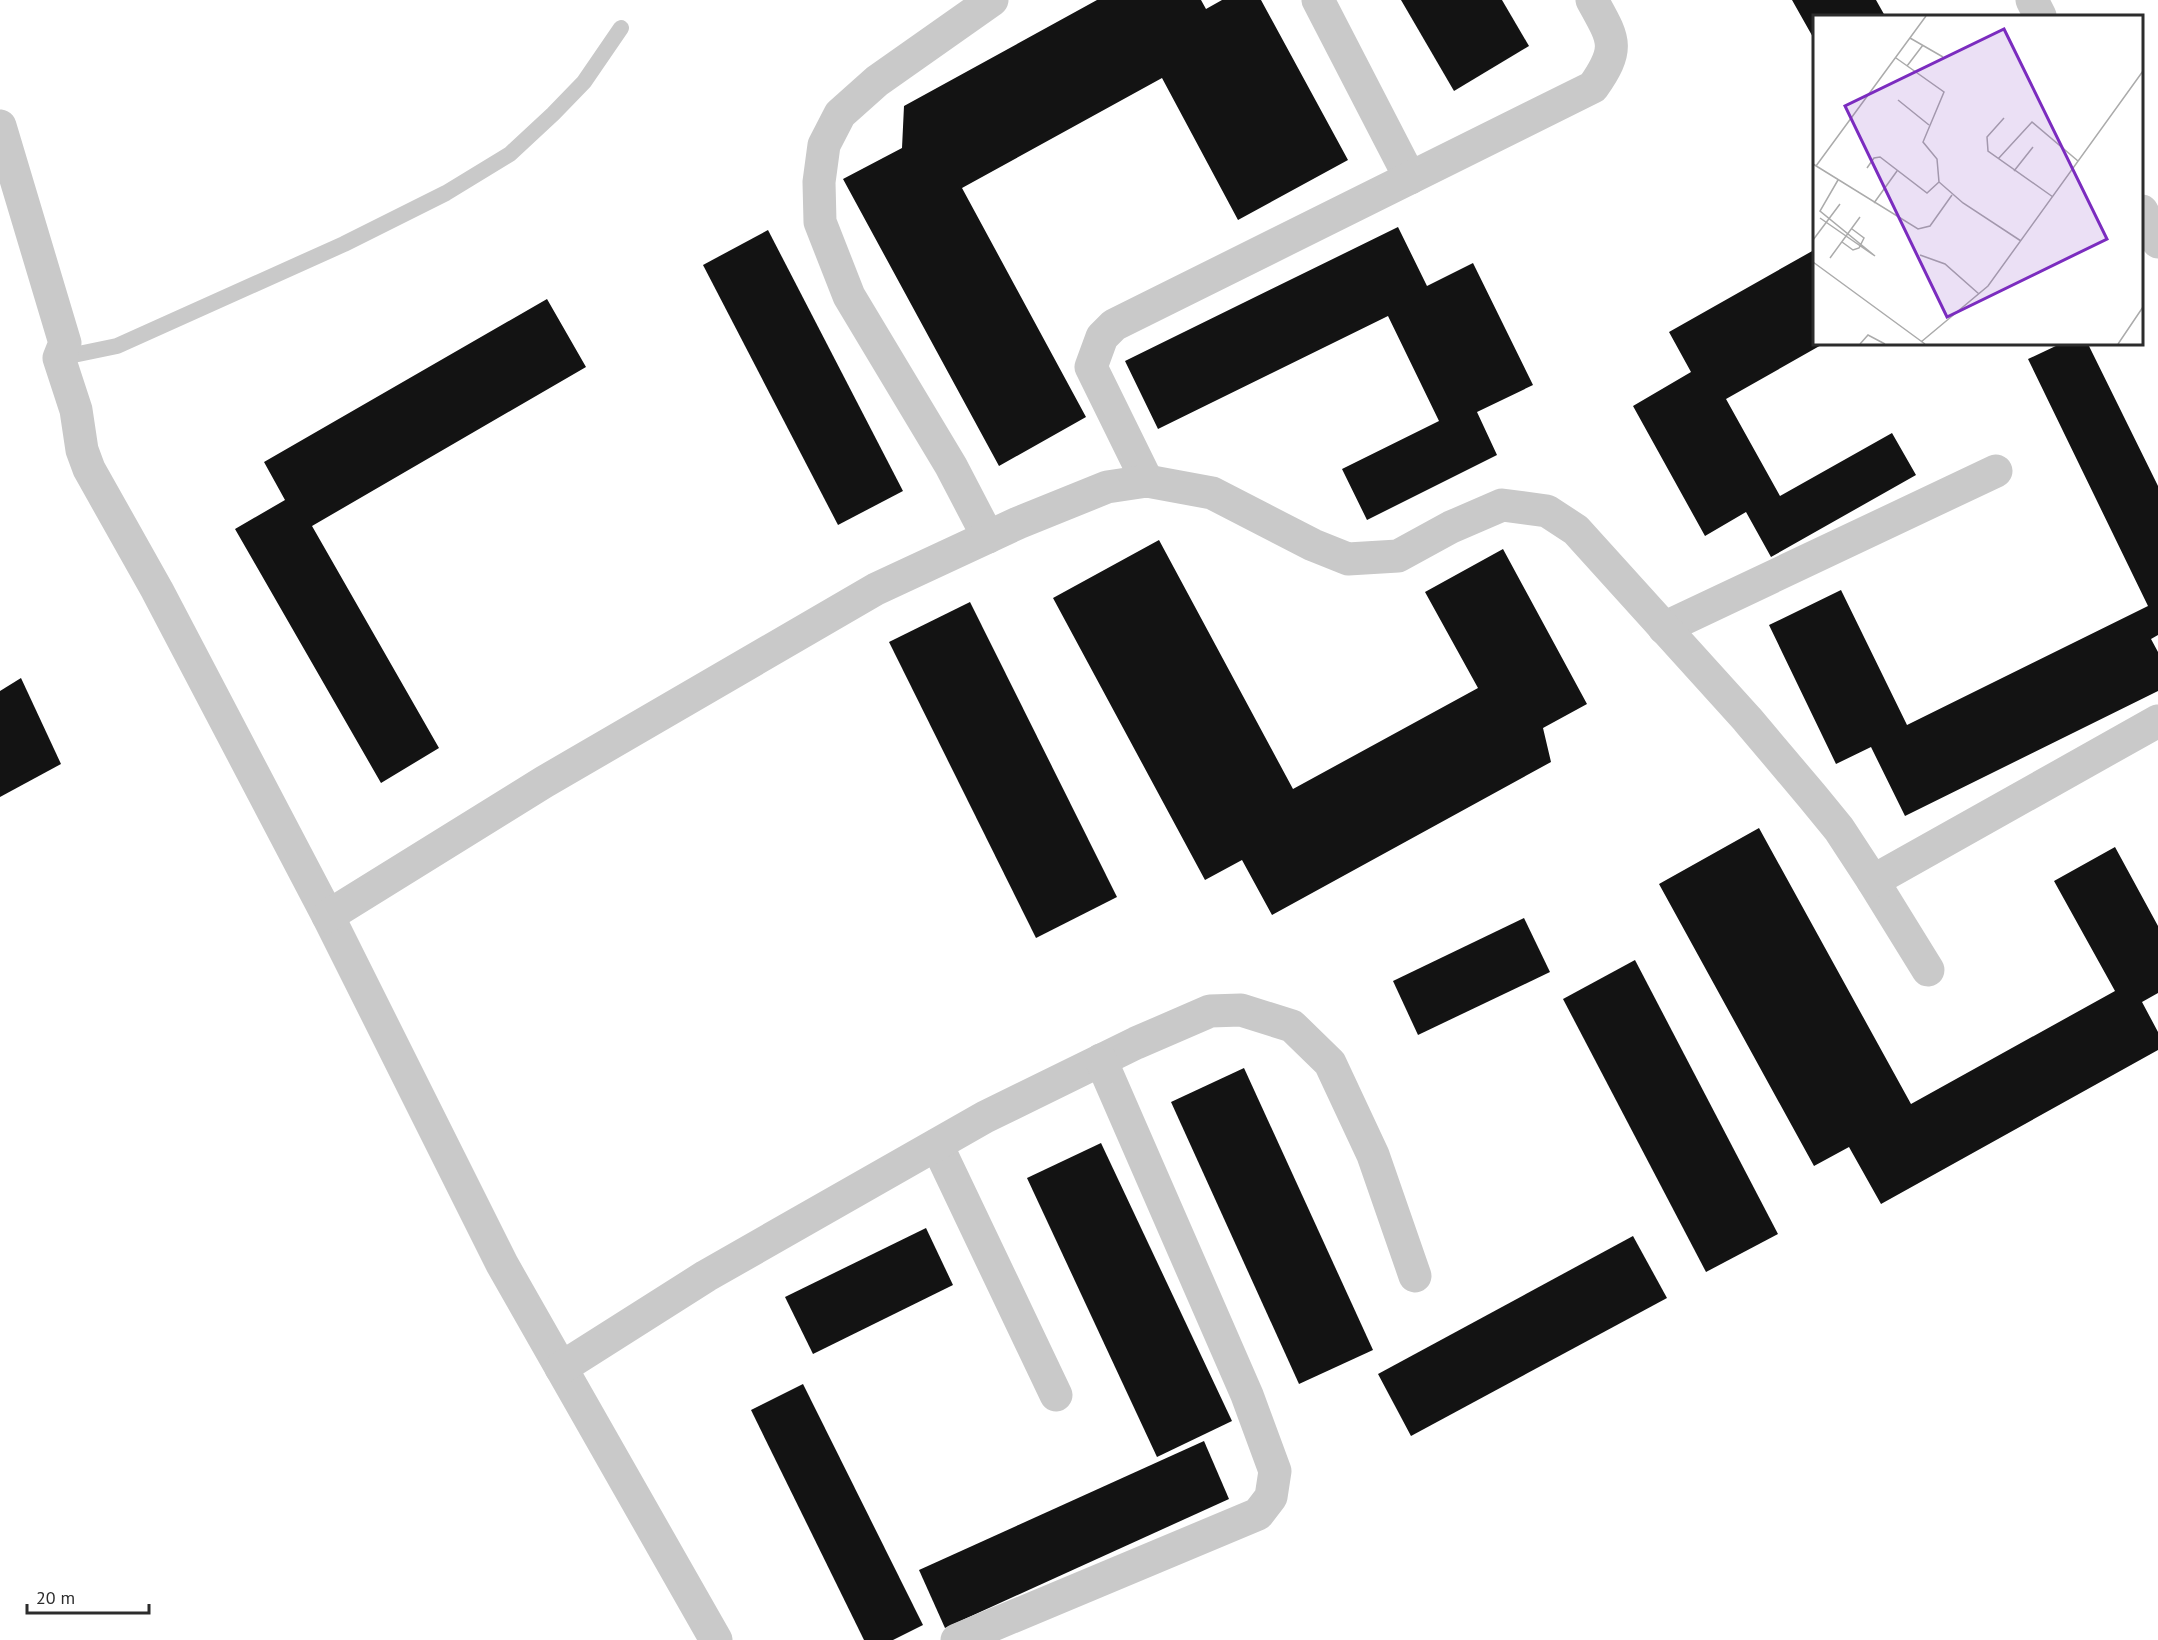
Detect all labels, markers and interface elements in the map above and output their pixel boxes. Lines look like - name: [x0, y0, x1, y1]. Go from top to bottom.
- inset map: [1813, 15, 2143, 345]
- scale bar: [27, 1577, 148, 1615]
- text: 20 m: [36, 1586, 75, 1609]

